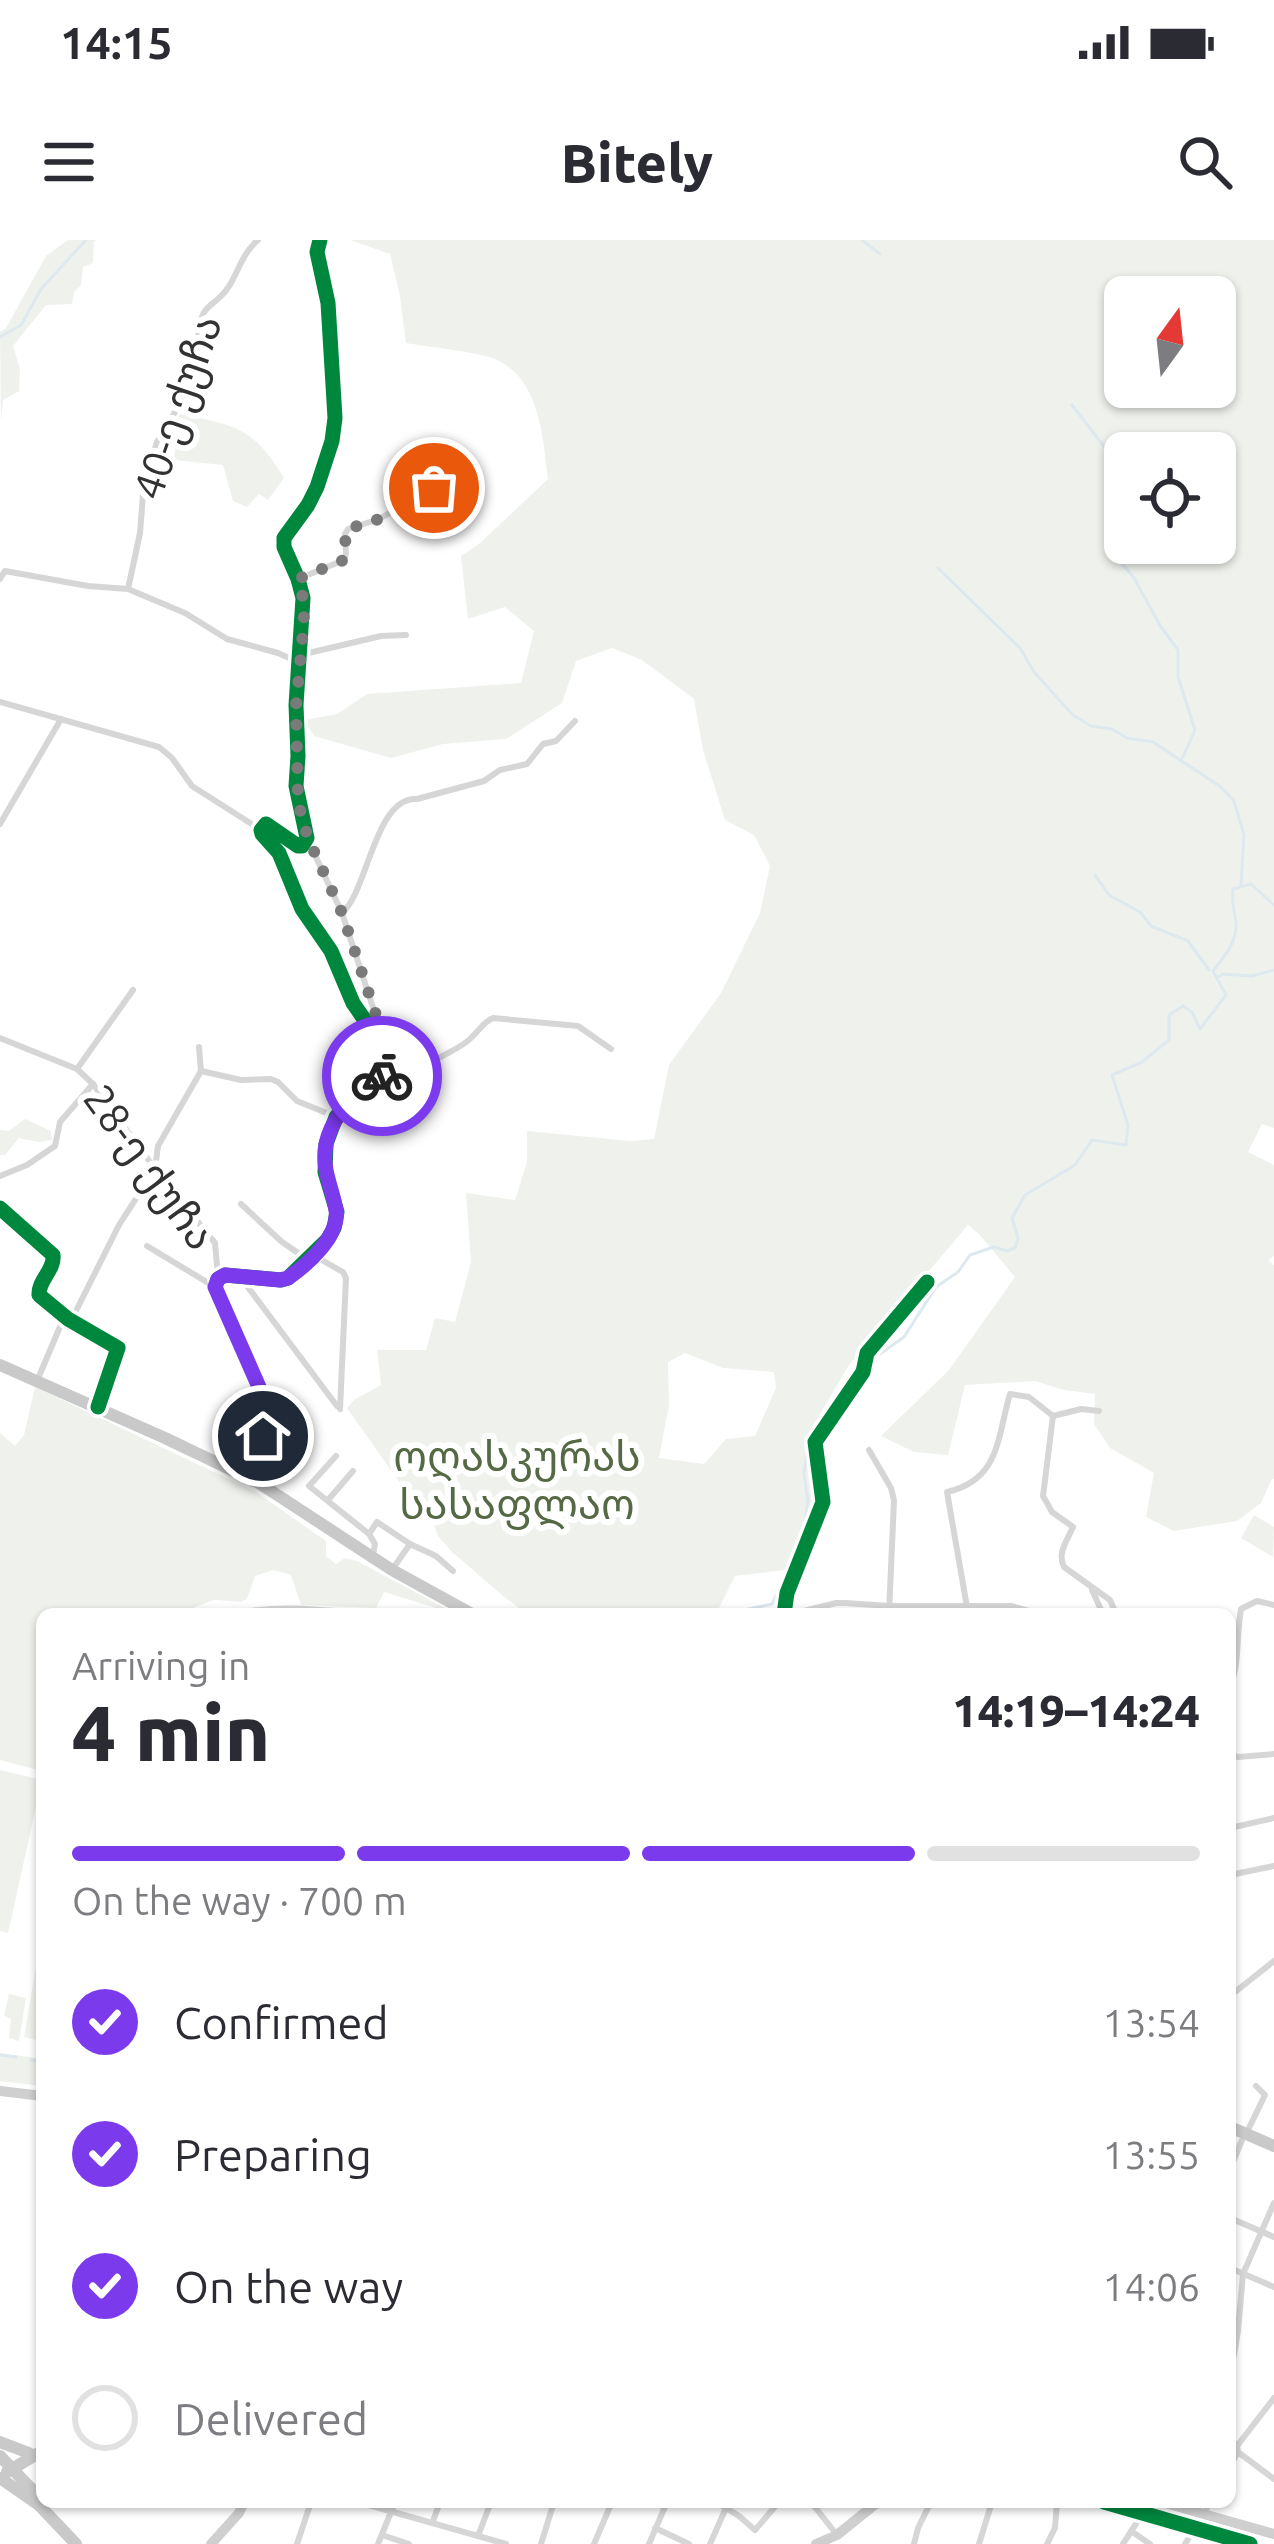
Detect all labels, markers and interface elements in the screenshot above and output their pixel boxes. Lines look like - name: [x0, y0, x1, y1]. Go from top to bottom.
- text: 14:15: [60, 17, 173, 68]
- icon: menu: [36, 129, 102, 195]
- icon: search: [1172, 129, 1238, 195]
- text: Bitely: [561, 132, 713, 192]
- north arrow: [1104, 276, 1236, 408]
- map controls: [1104, 276, 1236, 564]
- street label: 40-ე ქუჩა: [123, 308, 233, 506]
- button: locate: [1104, 432, 1236, 564]
- pin: [383, 437, 485, 539]
- icon: bag: [401, 455, 467, 521]
- courier: [322, 1016, 442, 1136]
- icon: bike: [349, 1043, 415, 1109]
- street label: 28-ე ქუჩა: [73, 1075, 226, 1260]
- pin: [212, 1385, 314, 1487]
- icon: home: [230, 1403, 296, 1469]
- park label: ოღასკურას სასაფლაო: [393, 1432, 641, 1530]
- text: Arriving in: [72, 1644, 250, 1687]
- text: 14:19–14:24: [952, 1685, 1200, 1736]
- text: 4 min: [72, 1688, 270, 1776]
- text: On the way · 700 m: [72, 1879, 407, 1922]
- icon: check: [72, 1989, 138, 2055]
- text: Confirmed: [174, 1997, 389, 2048]
- text: 13:54: [1102, 2001, 1200, 2044]
- icon: check: [72, 2121, 138, 2187]
- text: Preparing: [174, 2129, 372, 2180]
- text: 13:55: [1102, 2133, 1200, 2176]
- icon: check: [72, 2253, 138, 2319]
- text: On the way: [174, 2261, 403, 2312]
- text: 14:06: [1102, 2265, 1200, 2308]
- text: Delivered: [174, 2393, 368, 2444]

